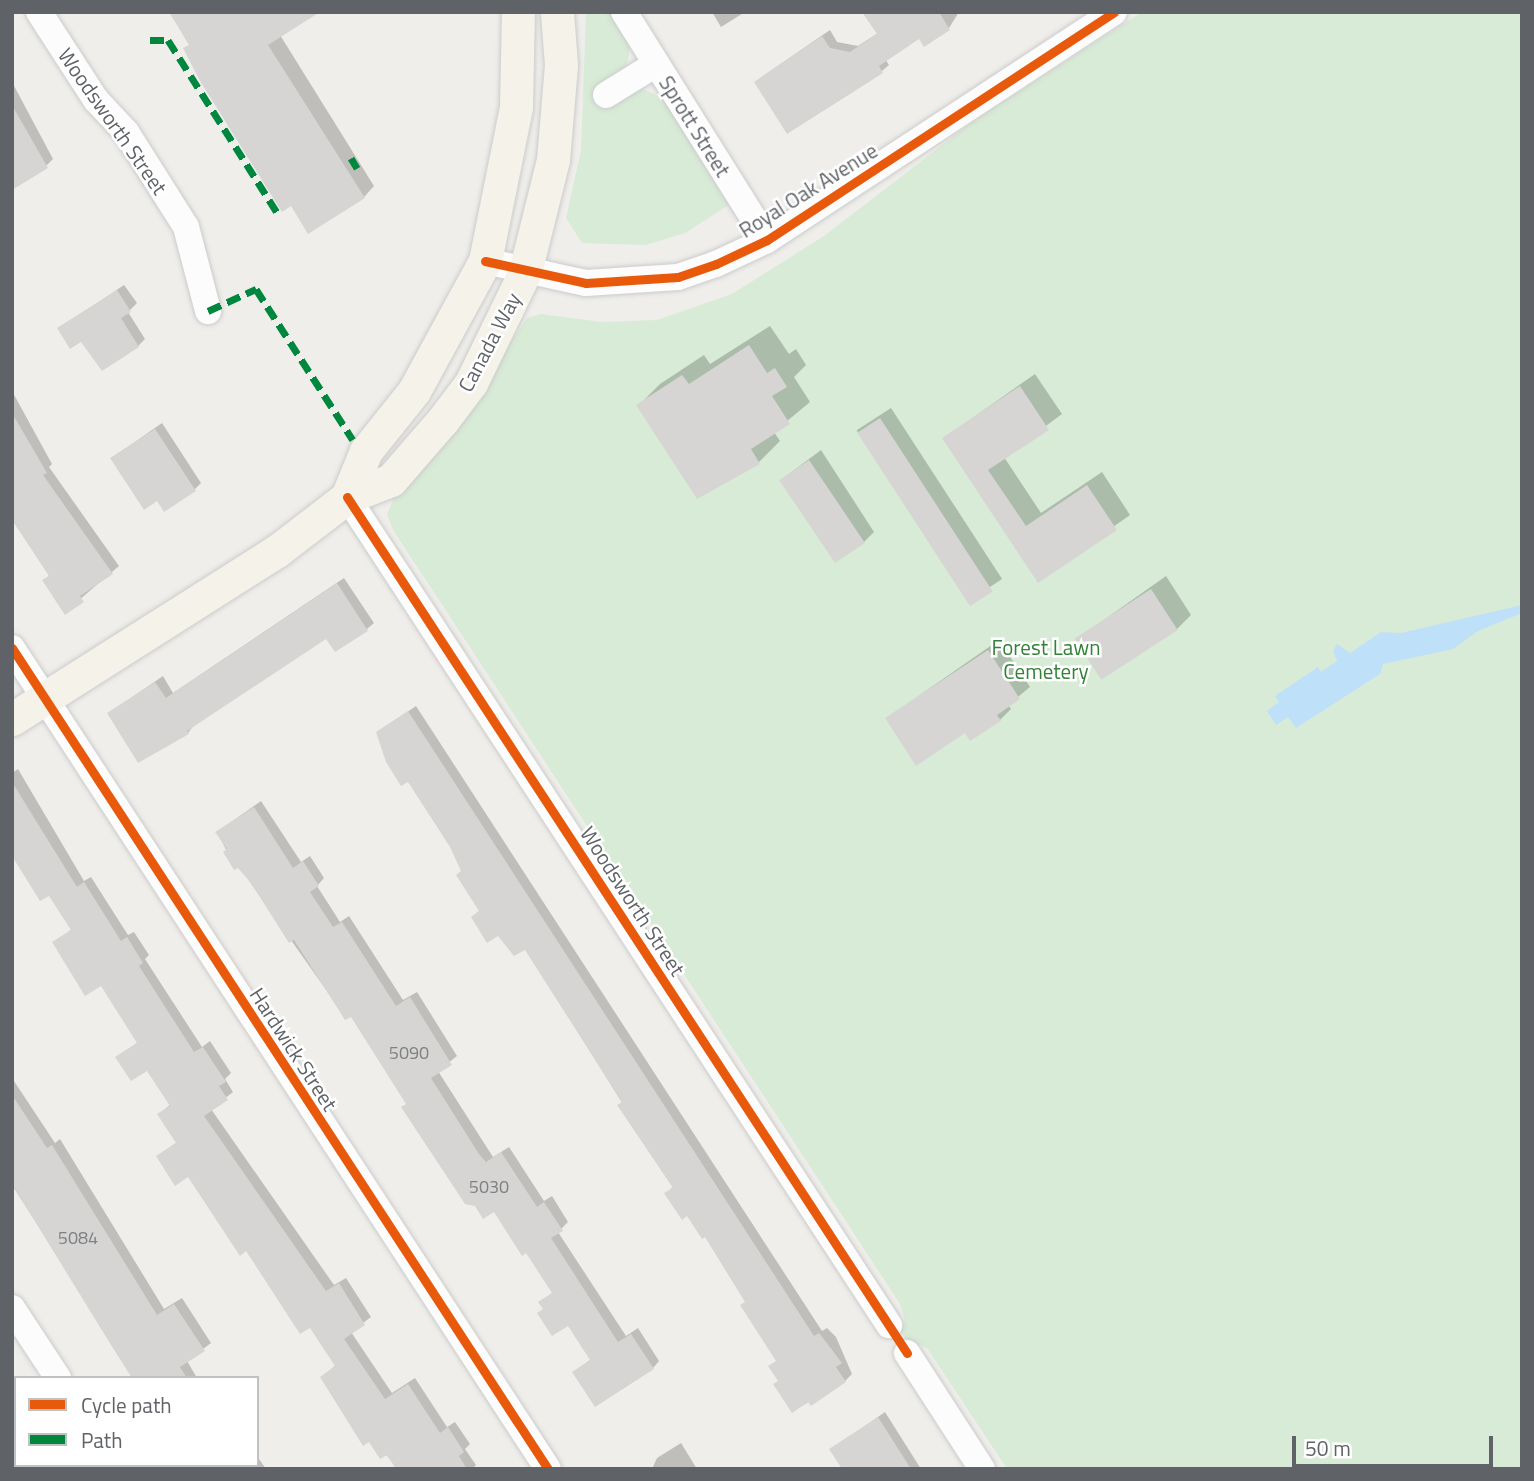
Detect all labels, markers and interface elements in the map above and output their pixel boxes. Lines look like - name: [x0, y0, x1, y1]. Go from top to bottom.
- street label: Woodsworth Street: [53, 43, 173, 199]
- street label: Sprott Street: [654, 71, 736, 181]
- street label: Royal Oak Avenue: [734, 137, 882, 243]
- street label: Canada Way: [452, 288, 526, 396]
- park label: Forest Lawn Cemetery: [991, 634, 1101, 684]
- street label: Woodsworth Street: [575, 822, 691, 980]
- street label: Hardwick Street: [245, 983, 343, 1115]
- house number: 5090: [389, 1042, 429, 1064]
- house number: 5030: [469, 1176, 509, 1198]
- house number: 5084: [58, 1227, 98, 1249]
- legend: [14, 1376, 259, 1467]
- text: Cycle path: [81, 1389, 172, 1421]
- scale bar: [1296, 1422, 1497, 1466]
- text: Path: [81, 1424, 123, 1456]
- text: 50 m: [1305, 1432, 1351, 1464]

